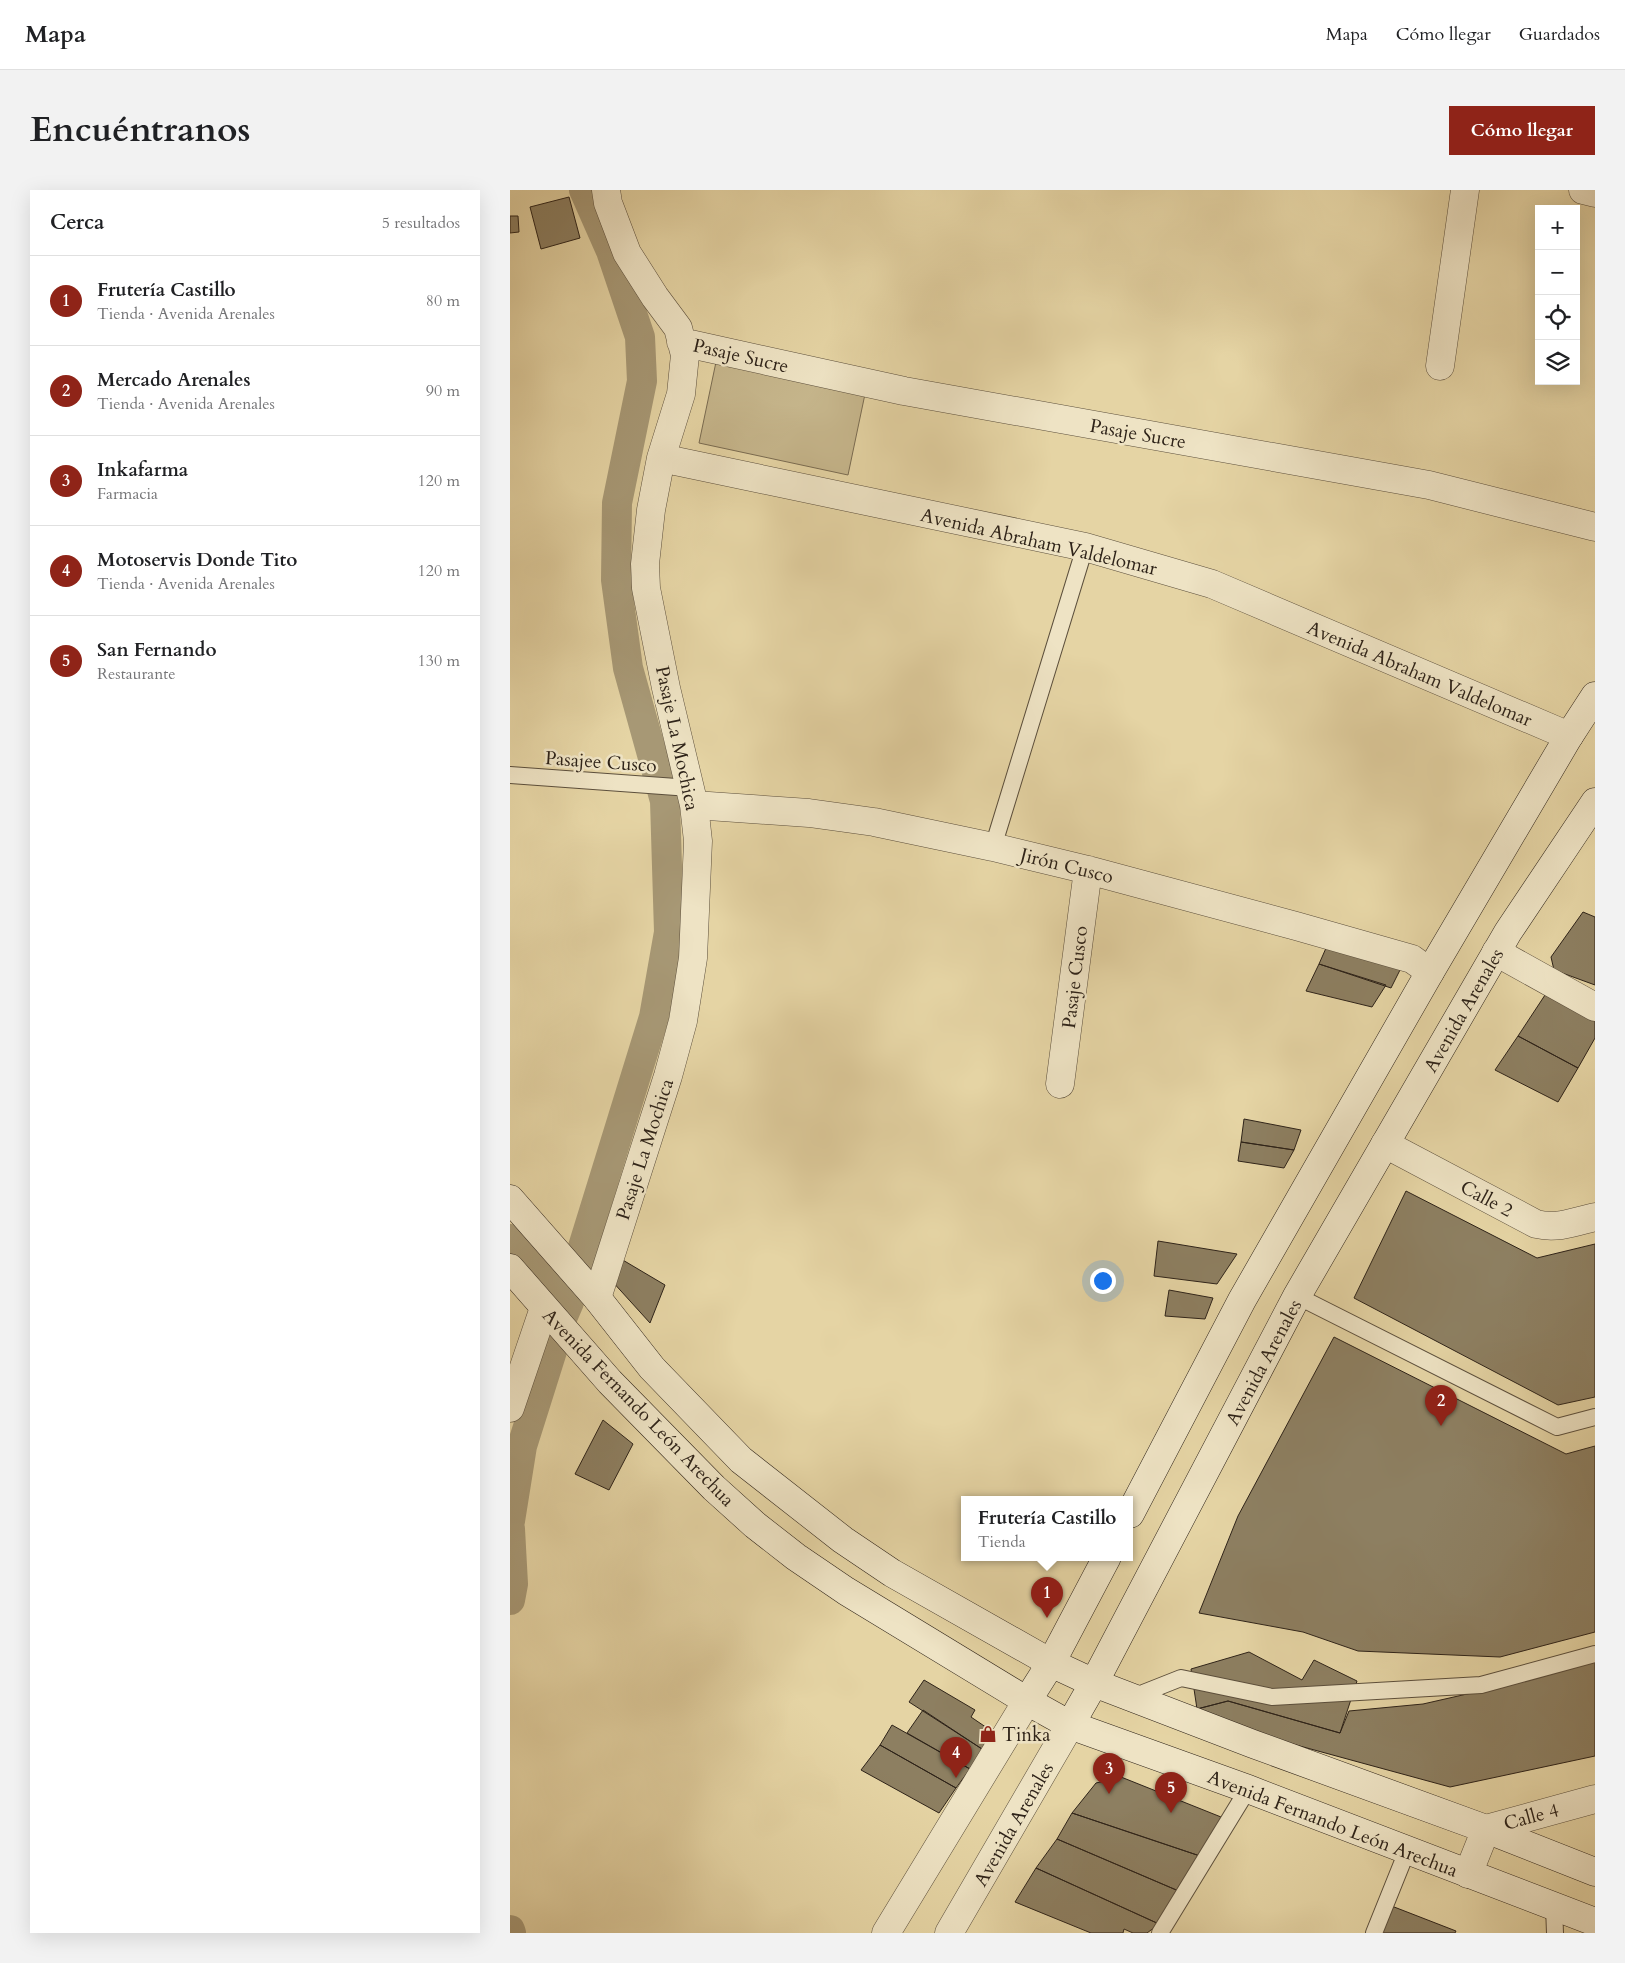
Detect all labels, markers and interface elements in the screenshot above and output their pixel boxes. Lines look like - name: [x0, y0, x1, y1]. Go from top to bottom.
- text: Mapa: [25, 18, 86, 51]
- text: Mapa: [1326, 22, 1368, 47]
- text: Cómo llegar: [1396, 22, 1491, 47]
- text: Guardados: [1519, 22, 1600, 47]
- text: Encuéntranos: [30, 106, 251, 154]
- button: Cómo llegar: [1449, 106, 1595, 155]
- map controls: [1535, 205, 1580, 385]
- button: +: [1535, 205, 1580, 250]
- text: Cerca: [50, 208, 104, 237]
- text: 5 resultados: [382, 212, 460, 234]
- button: −: [1535, 250, 1580, 295]
- text: Frutería Castillo: [97, 277, 236, 303]
- text: 1: [62, 290, 70, 312]
- text: 80 m: [426, 290, 460, 312]
- button: locate: [1535, 295, 1580, 340]
- text: Tienda · Avenida Arenales: [97, 303, 275, 325]
- street label: Pasaje Sucre: [690, 332, 791, 380]
- button: layers: [1535, 340, 1580, 385]
- text: Mercado Arenales: [97, 367, 250, 393]
- text: 2: [62, 380, 70, 402]
- text: 90 m: [426, 380, 460, 402]
- text: Tienda · Avenida Arenales: [97, 393, 275, 415]
- street label: Pasaje Sucre: [1088, 413, 1188, 455]
- text: Inkafarma: [97, 457, 188, 483]
- text: 3: [62, 470, 70, 492]
- text: 120 m: [418, 470, 460, 492]
- text: Farmacia: [97, 483, 158, 505]
- street label: Avenida Abraham Valdelomar: [918, 502, 1160, 582]
- text: Motoservis Donde Tito: [97, 547, 297, 573]
- text: 4: [62, 560, 70, 582]
- text: 120 m: [418, 560, 460, 582]
- text: Tienda · Avenida Arenales: [97, 573, 275, 595]
- street label: Avenida Abraham Valdelomar: [1303, 615, 1536, 733]
- text: San Fernando: [97, 637, 217, 663]
- text: 5: [62, 650, 70, 672]
- text: 130 m: [418, 650, 460, 672]
- text: Restaurante: [97, 663, 176, 685]
- street label: Pasaje La Mochica: [649, 663, 705, 813]
- street label: Pasajee Cusco: [544, 745, 658, 779]
- street label: Jirón Cusco: [1015, 841, 1116, 890]
- street label: Pasaje Cusco: [1056, 924, 1094, 1030]
- street label: Avenida Arenales: [1418, 944, 1510, 1077]
- street label: Pasaje La Mochica: [610, 1075, 680, 1223]
- street label: Calle 2: [1456, 1174, 1518, 1224]
- your location: [1090, 1268, 1116, 1294]
- street label: Avenida Arenales: [1220, 1295, 1308, 1430]
- street label: Avenida Fernando León Arechua: [537, 1303, 740, 1512]
- pin: 2: [1425, 1385, 1457, 1426]
- popup: [961, 1496, 1133, 1561]
- text: Frutería Castillo: [978, 1505, 1116, 1531]
- text: Tienda: [978, 1531, 1026, 1553]
- pin: 1: [1031, 1577, 1063, 1618]
- place label: Tinka: [1002, 1722, 1050, 1748]
- shop icon: Tinka: [978, 1724, 998, 1744]
- pin: 4: [940, 1737, 972, 1778]
- pin: 3: [1093, 1753, 1125, 1794]
- street label: Avenida Arenales: [968, 1758, 1060, 1891]
- street label: Avenida Fernando León Arechua: [1204, 1764, 1462, 1884]
- pin: 5: [1155, 1772, 1187, 1813]
- street label: Calle 4: [1501, 1797, 1562, 1837]

